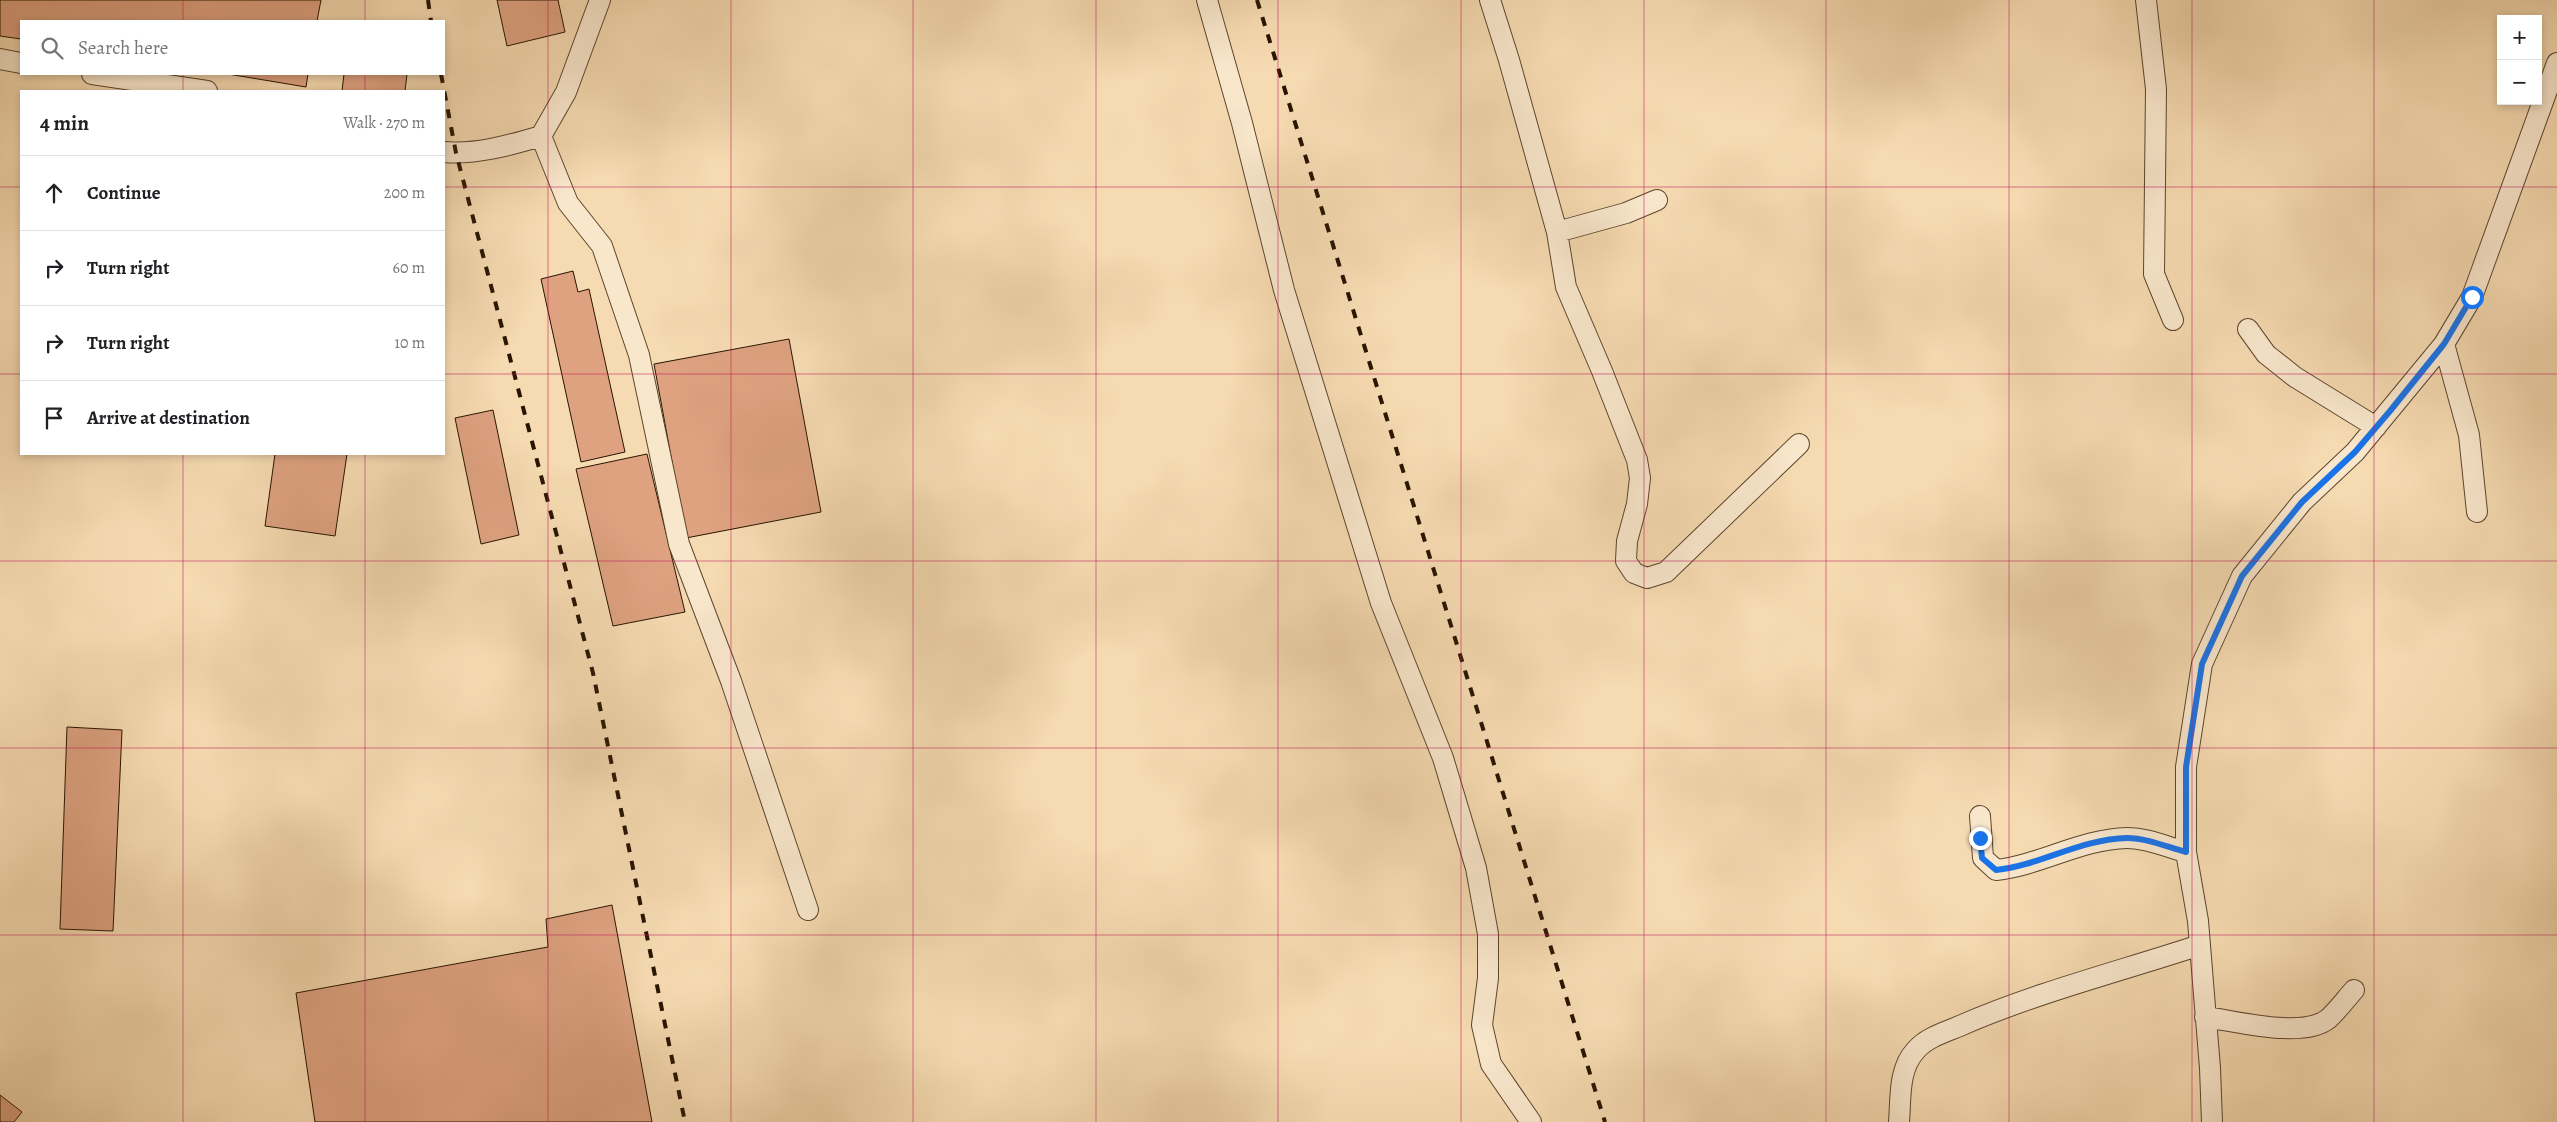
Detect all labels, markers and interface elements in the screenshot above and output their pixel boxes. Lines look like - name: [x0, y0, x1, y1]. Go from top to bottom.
- map controls: [2497, 15, 2542, 105]
- button: +: [2497, 15, 2542, 60]
- search box: [20, 20, 445, 75]
- icon: search: [38, 34, 66, 62]
- text: Search here: [78, 35, 168, 61]
- button: −: [2497, 60, 2542, 105]
- text: 4 min: [40, 109, 89, 137]
- text: Walk · 270 m: [343, 112, 425, 134]
- icon: ahead: [40, 179, 68, 207]
- text: Continue: [87, 180, 161, 206]
- text: 200 m: [384, 182, 425, 204]
- icon: right: [40, 254, 68, 282]
- text: Turn right: [87, 255, 169, 281]
- text: 60 m: [393, 257, 425, 279]
- route start: [2461, 286, 2484, 309]
- icon: right: [40, 329, 68, 357]
- text: Turn right: [87, 330, 169, 356]
- text: 10 m: [395, 332, 425, 354]
- icon: arrive: [40, 404, 68, 432]
- text: Arrive at destination: [87, 405, 250, 431]
- route end: [1969, 827, 1992, 850]

